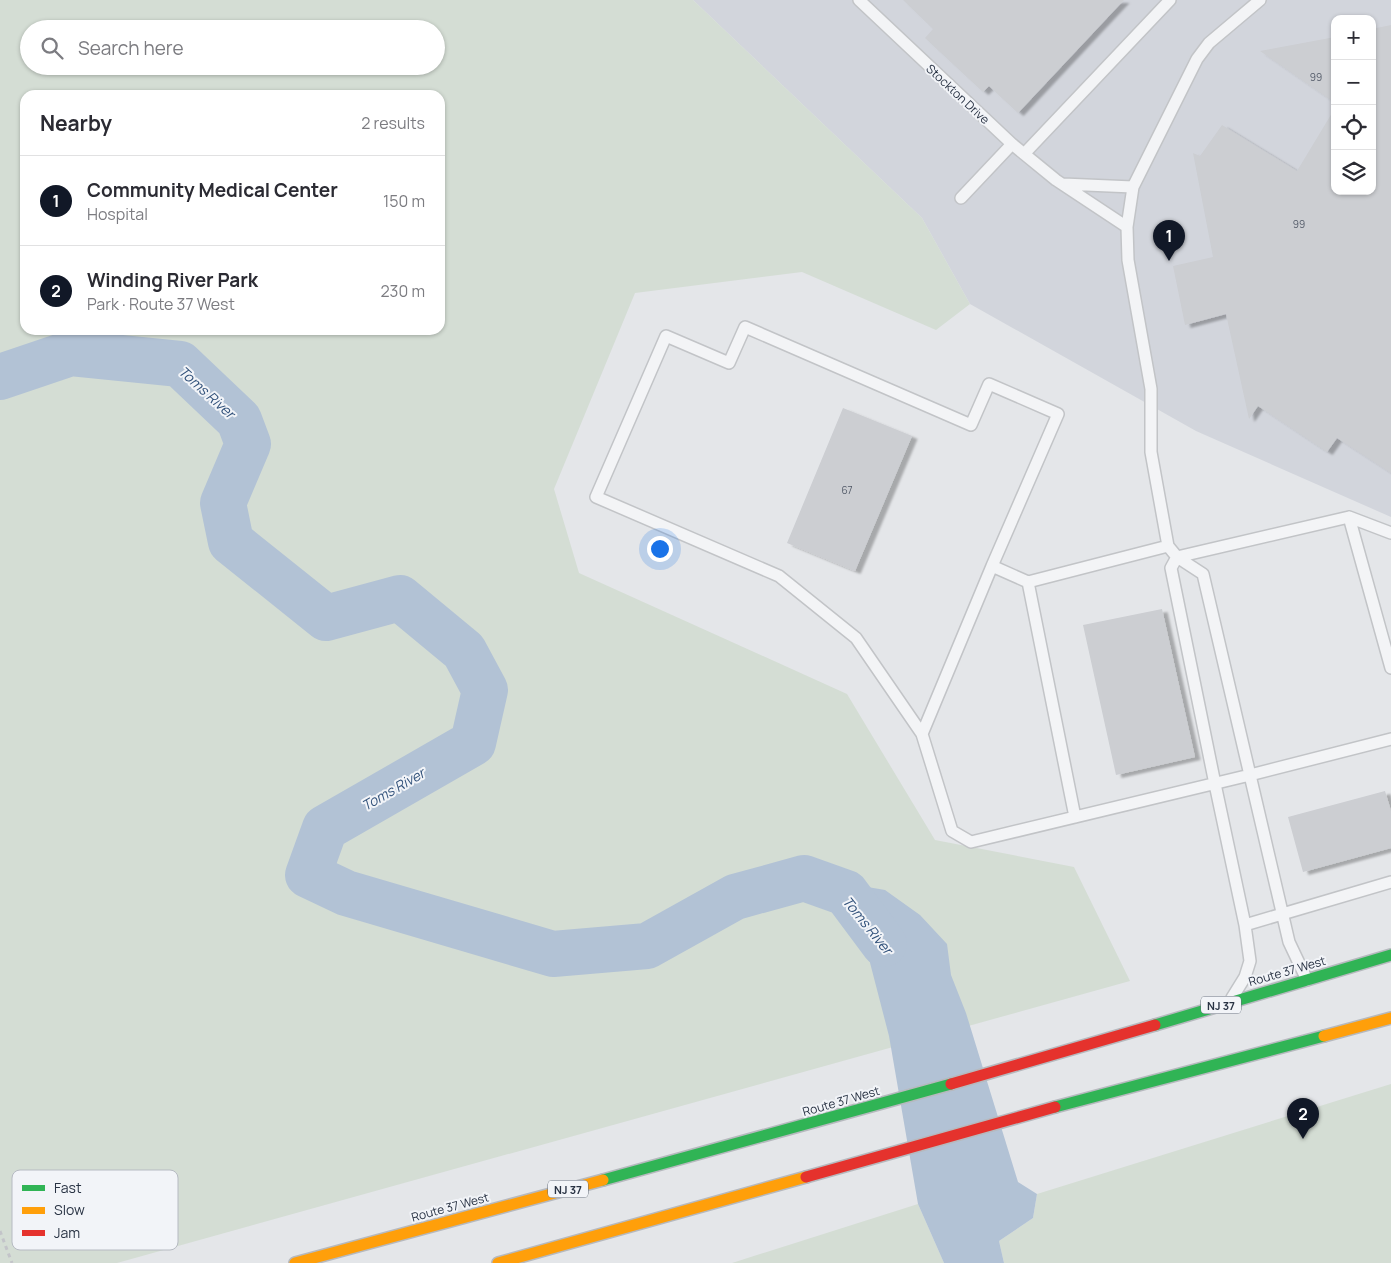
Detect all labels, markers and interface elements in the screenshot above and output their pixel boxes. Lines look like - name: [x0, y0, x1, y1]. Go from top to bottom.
- map controls: [1331, 15, 1376, 195]
- button: +: [1331, 15, 1376, 60]
- search box: [20, 20, 445, 75]
- icon: search: [38, 34, 66, 62]
- text: Search here: [78, 35, 184, 61]
- street label: Stockton Drive: [923, 60, 993, 128]
- button: −: [1331, 60, 1376, 105]
- house number: 99: [1310, 70, 1322, 84]
- button: locate: [1331, 105, 1376, 150]
- text: Nearby: [40, 109, 112, 137]
- text: 2 results: [361, 112, 425, 134]
- button: layers: [1331, 150, 1376, 195]
- text: Community Medical Center: [87, 177, 338, 203]
- text: 1: [52, 190, 60, 212]
- text: 150 m: [383, 190, 425, 212]
- text: Hospital: [87, 203, 148, 225]
- house number: 99: [1293, 217, 1305, 231]
- pin: 1: [1153, 220, 1185, 261]
- text: Winding River Park: [87, 267, 258, 293]
- text: 2: [51, 280, 61, 302]
- text: 230 m: [381, 280, 425, 302]
- text: Park · Route 37 West: [87, 293, 235, 315]
- water label: Toms River: [175, 362, 241, 424]
- house number: 67: [841, 483, 853, 497]
- your location: [647, 536, 673, 562]
- water label: Toms River: [358, 762, 430, 815]
- water label: Toms River: [839, 892, 899, 960]
- street label: Route 37 West: [1246, 952, 1328, 990]
- road number: NJ 37: [1201, 996, 1241, 1014]
- street label: Route 37 West: [800, 1082, 882, 1120]
- pin: 2: [1287, 1098, 1319, 1139]
- legend: [12, 1170, 178, 1250]
- text: Fast: [54, 1178, 82, 1197]
- road number: NJ 37: [548, 1180, 588, 1198]
- street label: Route 37 West: [409, 1188, 491, 1225]
- text: Slow: [54, 1200, 85, 1219]
- text: Jam: [54, 1223, 80, 1242]

